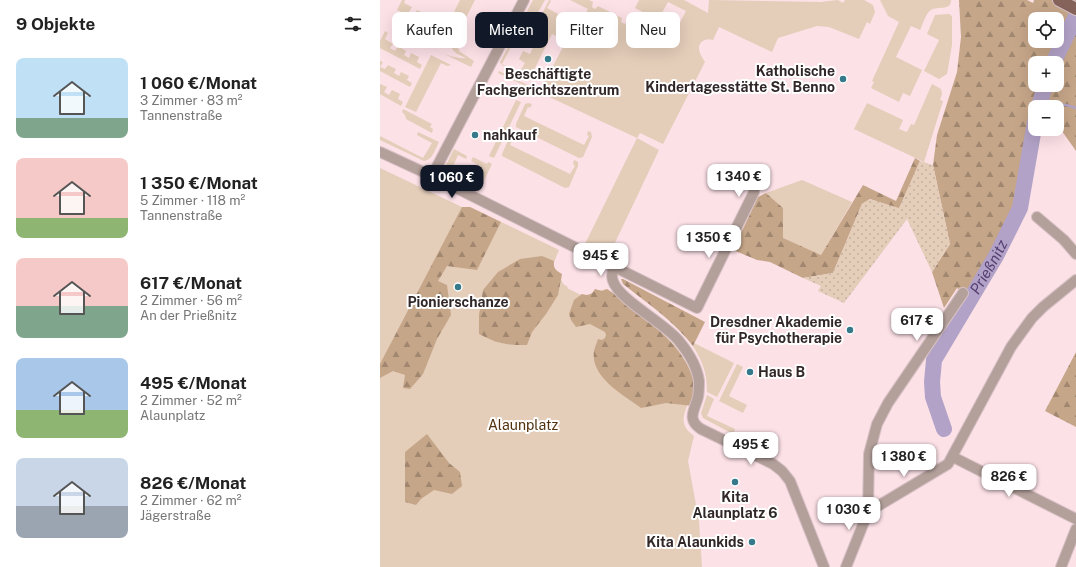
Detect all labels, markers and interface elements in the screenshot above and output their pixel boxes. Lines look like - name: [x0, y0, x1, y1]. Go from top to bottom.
- chip: Kaufen: [392, 12, 467, 48]
- chip: Mieten: [475, 12, 548, 48]
- chip: Filter: [556, 12, 618, 48]
- chip: Neu: [626, 12, 680, 48]
- map controls: [1028, 12, 1064, 136]
- button: locate: [1028, 12, 1064, 48]
- icon: filters: [342, 13, 364, 35]
- text: 9 Objekte: [16, 14, 95, 34]
- marker: Beschäftigte Fachgerichtszentrum: [543, 54, 553, 64]
- button: +: [1028, 56, 1064, 92]
- place label: Katholische Kindertagesstätte St. Benno: [645, 63, 835, 95]
- place label: Beschäftigte Fachgerichtszentrum: [477, 66, 619, 98]
- text: 1 060 €/Monat: [140, 73, 257, 93]
- icon: home: [48, 74, 96, 122]
- marker: Katholische Kindertagesstätte St. Benno: [838, 74, 848, 84]
- text: 3 Zimmer · 83 m²: [140, 93, 243, 108]
- button: −: [1028, 100, 1064, 136]
- text: Tannenstraße: [140, 108, 223, 123]
- place label: nahkauf: [483, 127, 538, 143]
- marker: nahkauf: [470, 130, 480, 140]
- pin: 1 340 €: [702, 164, 776, 198]
- pin: 1 060 €: [415, 165, 489, 199]
- text: 1 340 €: [716, 169, 762, 184]
- text: 1 060 €: [429, 170, 475, 185]
- text: 1 350 €/Monat: [140, 173, 258, 193]
- icon: home: [48, 174, 96, 222]
- text: 5 Zimmer · 118 m²: [140, 193, 245, 208]
- text: Tannenstraße: [140, 208, 223, 223]
- pin: 1 350 €: [672, 225, 746, 259]
- text: 1 350 €: [686, 230, 732, 245]
- water label: Prießnitz: [966, 237, 1011, 297]
- pin: 945 €: [573, 243, 629, 277]
- text: 945 €: [582, 248, 620, 263]
- text: 617 €/Monat: [140, 273, 242, 293]
- icon: home: [48, 274, 96, 322]
- marker: Pionierschanze: [453, 282, 463, 292]
- text: 2 Zimmer · 56 m²: [140, 293, 242, 308]
- place label: Pionierschanze: [407, 294, 509, 310]
- text: An der Prießnitz: [140, 308, 237, 323]
- pin: 617 €: [889, 308, 945, 342]
- text: 617 €: [900, 313, 934, 328]
- place label: Dresdner Akademie für Psychotherapie: [710, 314, 842, 346]
- marker: Dresdner Akademie für Psychotherapie: [845, 325, 855, 335]
- place label: Haus B: [758, 364, 805, 380]
- marker: Haus B: [745, 367, 755, 377]
- text: 495 €/Monat: [140, 373, 247, 393]
- icon: home: [48, 374, 96, 422]
- text: 2 Zimmer · 52 m²: [140, 393, 242, 408]
- text: Alaunplatz: [140, 408, 205, 423]
- park label: Alaunplatz: [488, 417, 558, 433]
- pin: 495 €: [723, 432, 779, 466]
- text: 495 €: [732, 437, 770, 452]
- pin: 1 380 €: [867, 444, 941, 478]
- text: 1 380 €: [881, 449, 927, 464]
- pin: 826 €: [981, 464, 1037, 498]
- text: 826 €: [991, 469, 1027, 484]
- text: 826 €/Monat: [140, 473, 246, 493]
- icon: home: [48, 474, 96, 522]
- marker: Kita Alaunplatz 6: [730, 477, 740, 487]
- place label: Kita Alaunplatz 6: [692, 489, 778, 521]
- text: 2 Zimmer · 62 m²: [140, 493, 241, 508]
- pin: 1 030 €: [812, 497, 886, 531]
- text: 1 030 €: [826, 502, 872, 517]
- text: Jägerstraße: [140, 508, 211, 523]
- place label: Kita Alaunkids: [646, 534, 744, 550]
- marker: Kita Alaunkids: [747, 537, 757, 547]

